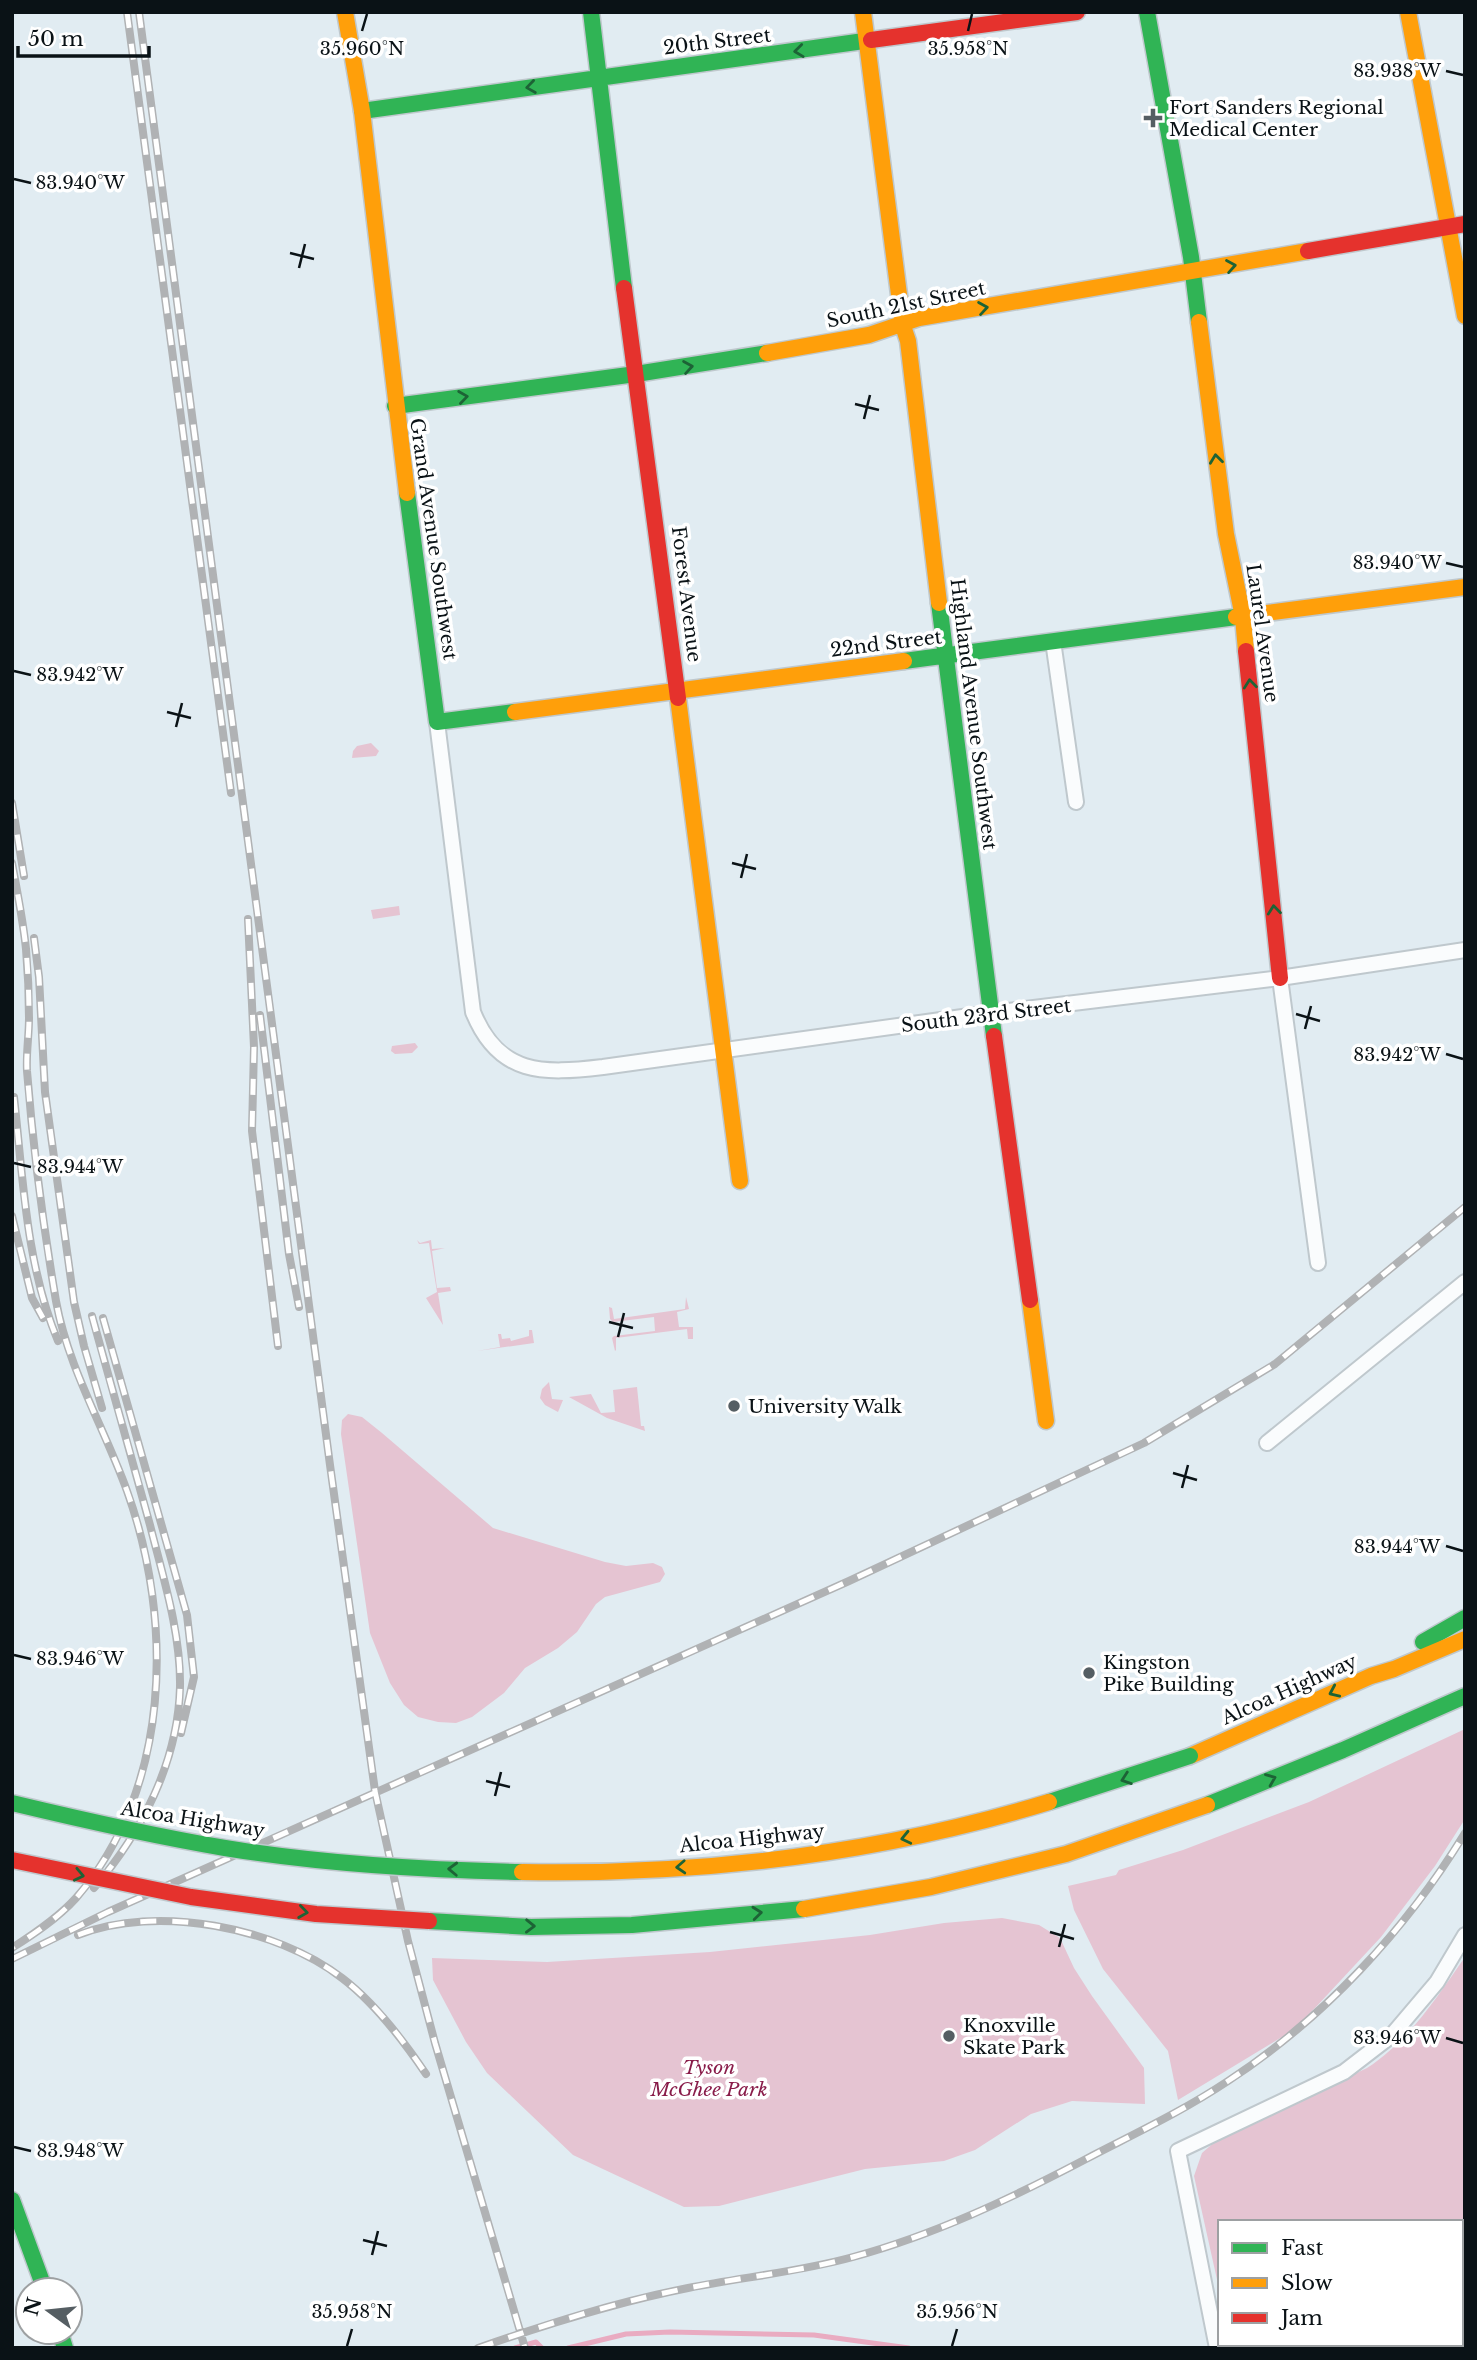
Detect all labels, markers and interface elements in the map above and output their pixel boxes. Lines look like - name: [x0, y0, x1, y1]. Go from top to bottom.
- scale bar: [18, 14, 149, 58]
- street label: 20th Street: [662, 23, 773, 60]
- text: 50 m: [28, 26, 84, 52]
- text: 35.960°N: [320, 38, 404, 60]
- text: 35.958°N: [927, 38, 1009, 60]
- one-way arrow: [793, 44, 805, 59]
- text: 83.938°W: [1353, 60, 1442, 82]
- one-way arrow: [525, 79, 537, 94]
- place label: Fort Sanders Regional Medical Center: [1169, 96, 1384, 141]
- marker: Fort Sanders Regional Medical Center: [1143, 108, 1163, 128]
- text: 83.940°W: [35, 172, 125, 194]
- one-way arrow: [1225, 259, 1237, 274]
- street label: South 21st Street: [825, 276, 988, 333]
- one-way arrow: [977, 301, 988, 316]
- one-way arrow: [682, 360, 694, 375]
- one-way arrow: [457, 390, 468, 405]
- street label: Grand Avenue Southwest: [405, 416, 462, 662]
- one-way arrow: [1209, 453, 1224, 465]
- street label: Forest Avenue: [667, 525, 706, 663]
- text: 83.940°W: [1352, 552, 1442, 574]
- street label: Laurel Avenue: [1241, 562, 1284, 704]
- street label: Highland Avenue Southwest: [945, 577, 1002, 852]
- street label: 22nd Street: [829, 625, 944, 662]
- text: 83.942°W: [36, 664, 125, 686]
- one-way arrow: [1243, 678, 1258, 689]
- one-way arrow: [1267, 904, 1282, 915]
- street label: South 23rd Street: [900, 994, 1073, 1037]
- text: 83.942°W: [1353, 1044, 1442, 1066]
- text: 83.944°W: [37, 1156, 124, 1178]
- place label: University Walk: [748, 1395, 902, 1418]
- marker: University Walk: [726, 1398, 742, 1414]
- text: 83.944°W: [1354, 1536, 1441, 1558]
- text: 83.946°W: [36, 1648, 125, 1670]
- street label: Alcoa Highway: [1217, 1649, 1360, 1730]
- place label: Kingston Pike Building: [1103, 1651, 1234, 1696]
- marker: Kingston Pike Building: [1081, 1665, 1097, 1681]
- one-way arrow: [1329, 1684, 1341, 1698]
- one-way arrow: [1120, 1770, 1132, 1784]
- one-way arrow: [1264, 1774, 1276, 1788]
- street label: Alcoa Highway: [118, 1797, 267, 1842]
- street label: Alcoa Highway: [677, 1819, 826, 1858]
- one-way arrow: [900, 1830, 912, 1844]
- one-way arrow: [675, 1860, 686, 1875]
- one-way arrow: [448, 1861, 459, 1876]
- one-way arrow: [73, 1866, 85, 1881]
- one-way arrow: [297, 1905, 309, 1920]
- one-way arrow: [751, 1906, 763, 1921]
- one-way arrow: [525, 1919, 536, 1934]
- place label: Knoxville Skate Park: [963, 2014, 1065, 2059]
- text: 83.946°W: [1353, 2027, 1442, 2049]
- marker: Knoxville Skate Park: [941, 2028, 957, 2044]
- park label: Tyson McGhee Park: [649, 2056, 768, 2101]
- text: 83.948°W: [36, 2140, 124, 2162]
- legend: [1218, 2220, 1463, 2346]
- text: Fast: [1281, 2235, 1323, 2261]
- text: Slow: [1281, 2270, 1333, 2296]
- north arrow: [14, 2276, 84, 2346]
- text: N: [20, 2295, 47, 2318]
- text: 35.958°N: [311, 2301, 393, 2323]
- text: 35.956°N: [916, 2301, 998, 2323]
- text: Jam: [1278, 2305, 1323, 2331]

